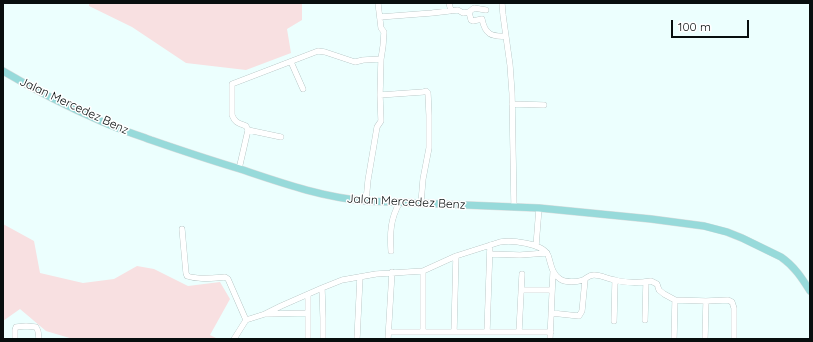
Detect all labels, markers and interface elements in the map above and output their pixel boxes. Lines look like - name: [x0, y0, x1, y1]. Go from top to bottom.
- scale bar: [673, 12, 751, 38]
- text: 100 m: [678, 19, 711, 34]
- street label: Jalan Mercedez Benz: [17, 74, 131, 138]
- street label: Jalan Mercedez Benz: [346, 192, 466, 212]

